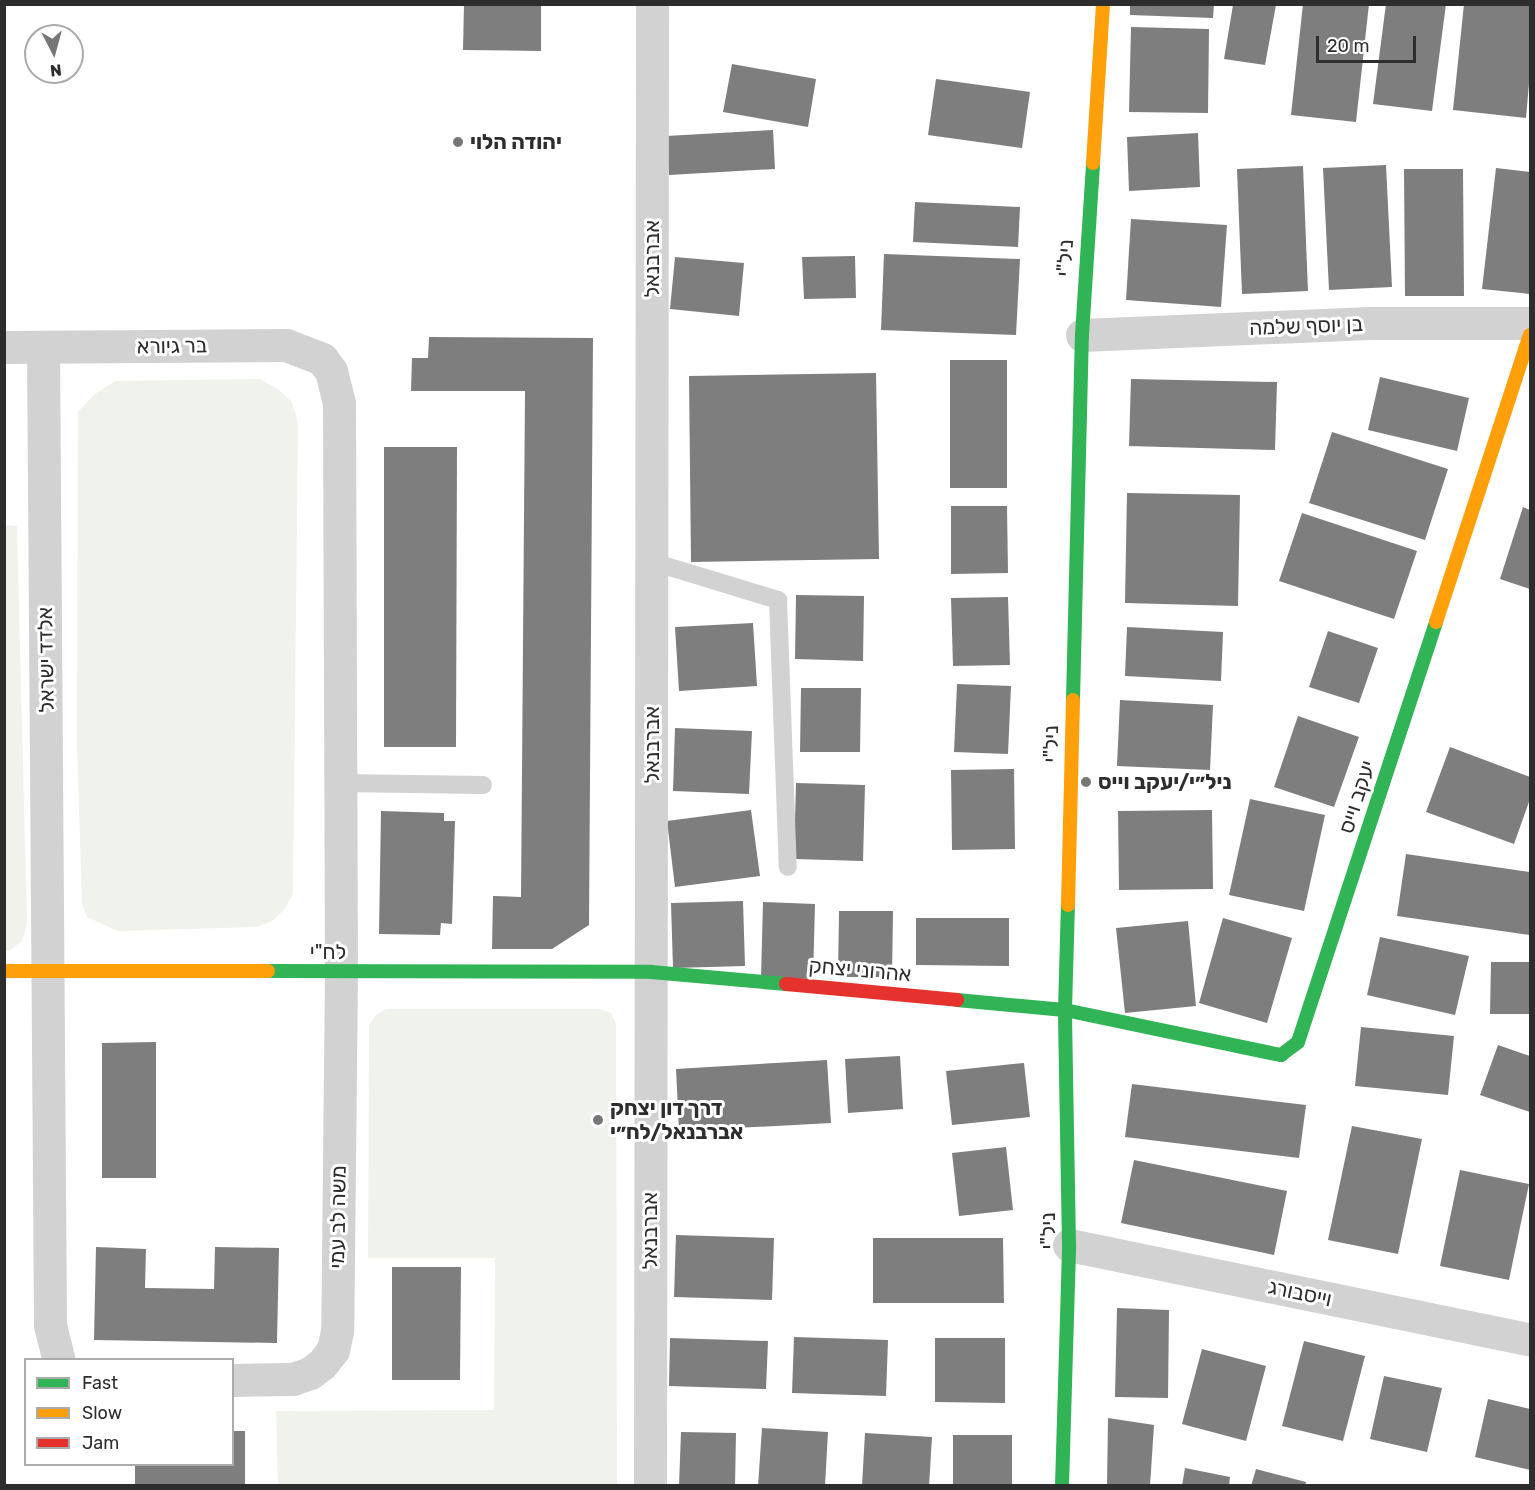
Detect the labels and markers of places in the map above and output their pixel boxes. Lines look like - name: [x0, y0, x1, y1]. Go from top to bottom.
- place label: יהודה הלוי: [470, 129, 562, 155]
- marker: יהודה הלוי: [451, 135, 465, 149]
- place label: ניל״י/יעקב וייס: [1098, 769, 1232, 795]
- marker: ניל״י/יעקב וייס: [1079, 775, 1093, 789]
- place label: דרך דון יצחק אברבנאל/לח״י: [610, 1095, 743, 1145]
- marker: דרך דון יצחק אברבנאל/לח״י: [591, 1113, 605, 1127]

